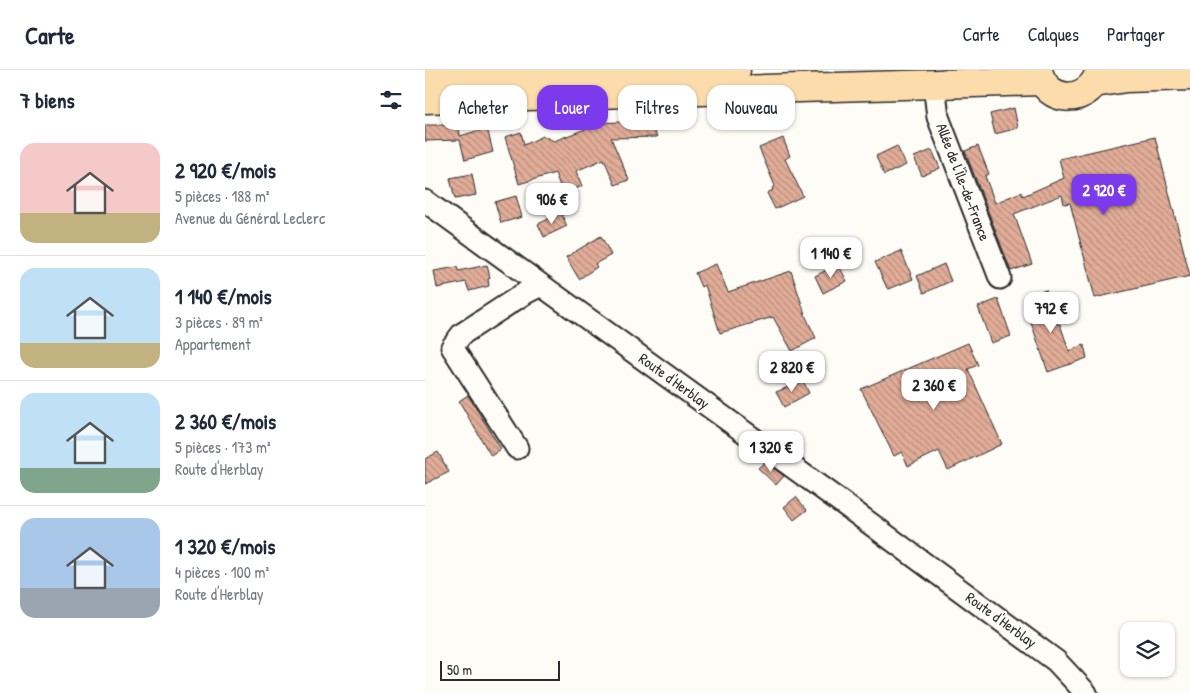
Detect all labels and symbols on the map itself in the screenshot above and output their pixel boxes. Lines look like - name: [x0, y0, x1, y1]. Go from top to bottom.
- street label: Allée de l'Île-de-France: [931, 120, 996, 244]
- pin: 2 920 €: [1058, 174, 1150, 216]
- pin: 906 €: [517, 182, 587, 225]
- pin: 1 140 €: [785, 236, 877, 279]
- pin: 792 €: [1016, 292, 1086, 334]
- street label: Route d'Herblay: [635, 348, 714, 413]
- pin: 2 820 €: [746, 350, 838, 393]
- pin: 2 360 €: [888, 368, 980, 411]
- pin: 1 320 €: [725, 430, 817, 473]
- street label: Route d'Herblay: [962, 587, 1041, 652]
- scale bar: [440, 658, 560, 681]

